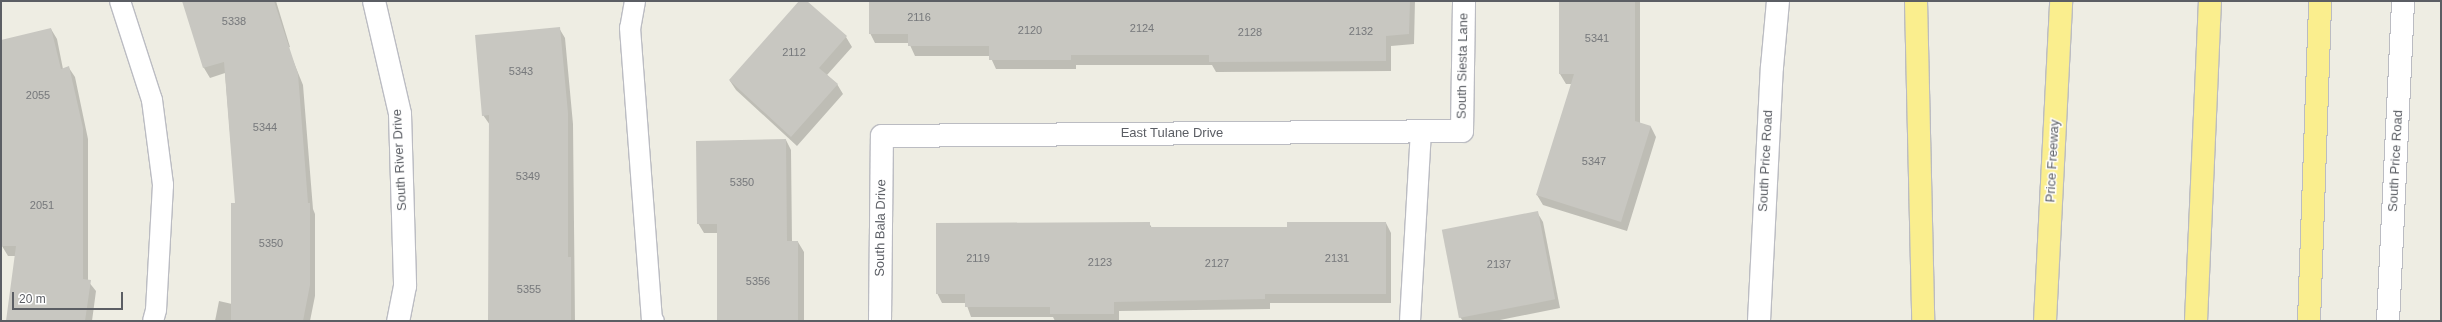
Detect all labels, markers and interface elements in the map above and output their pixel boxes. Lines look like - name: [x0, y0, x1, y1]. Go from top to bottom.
- house number: 2116: [907, 10, 931, 24]
- street label: South Siesta Lane: [1454, 13, 1472, 119]
- house number: 5338: [222, 14, 246, 28]
- house number: 2124: [1130, 21, 1154, 35]
- house number: 2120: [1018, 23, 1042, 37]
- house number: 2132: [1349, 24, 1373, 38]
- house number: 2128: [1238, 25, 1262, 39]
- house number: 5341: [1585, 31, 1609, 45]
- house number: 2112: [782, 45, 806, 59]
- house number: 5343: [509, 64, 533, 78]
- house number: 2055: [26, 88, 50, 102]
- street label: South River Drive: [390, 109, 410, 211]
- street label: South Price Road: [1756, 110, 1776, 212]
- street label: South Price Road: [2386, 110, 2406, 212]
- street label: Price Freeway: [2043, 119, 2063, 203]
- house number: 5344: [253, 120, 277, 134]
- street label: East Tulane Drive: [1121, 125, 1223, 141]
- house number: 5347: [1582, 154, 1606, 168]
- house number: 5349: [516, 169, 540, 183]
- house number: 5350: [730, 175, 754, 189]
- street label: South Bala Drive: [872, 179, 890, 277]
- house number: 2051: [30, 198, 54, 212]
- house number: 5350: [259, 236, 283, 250]
- house number: 2119: [966, 251, 990, 265]
- house number: 2131: [1325, 251, 1349, 265]
- house number: 2123: [1088, 255, 1112, 269]
- house number: 2127: [1205, 256, 1229, 270]
- house number: 2137: [1487, 257, 1511, 271]
- house number: 5356: [746, 274, 770, 288]
- house number: 5355: [517, 282, 541, 296]
- scale bar: [14, 284, 125, 310]
- text: 20 m: [19, 292, 46, 306]

